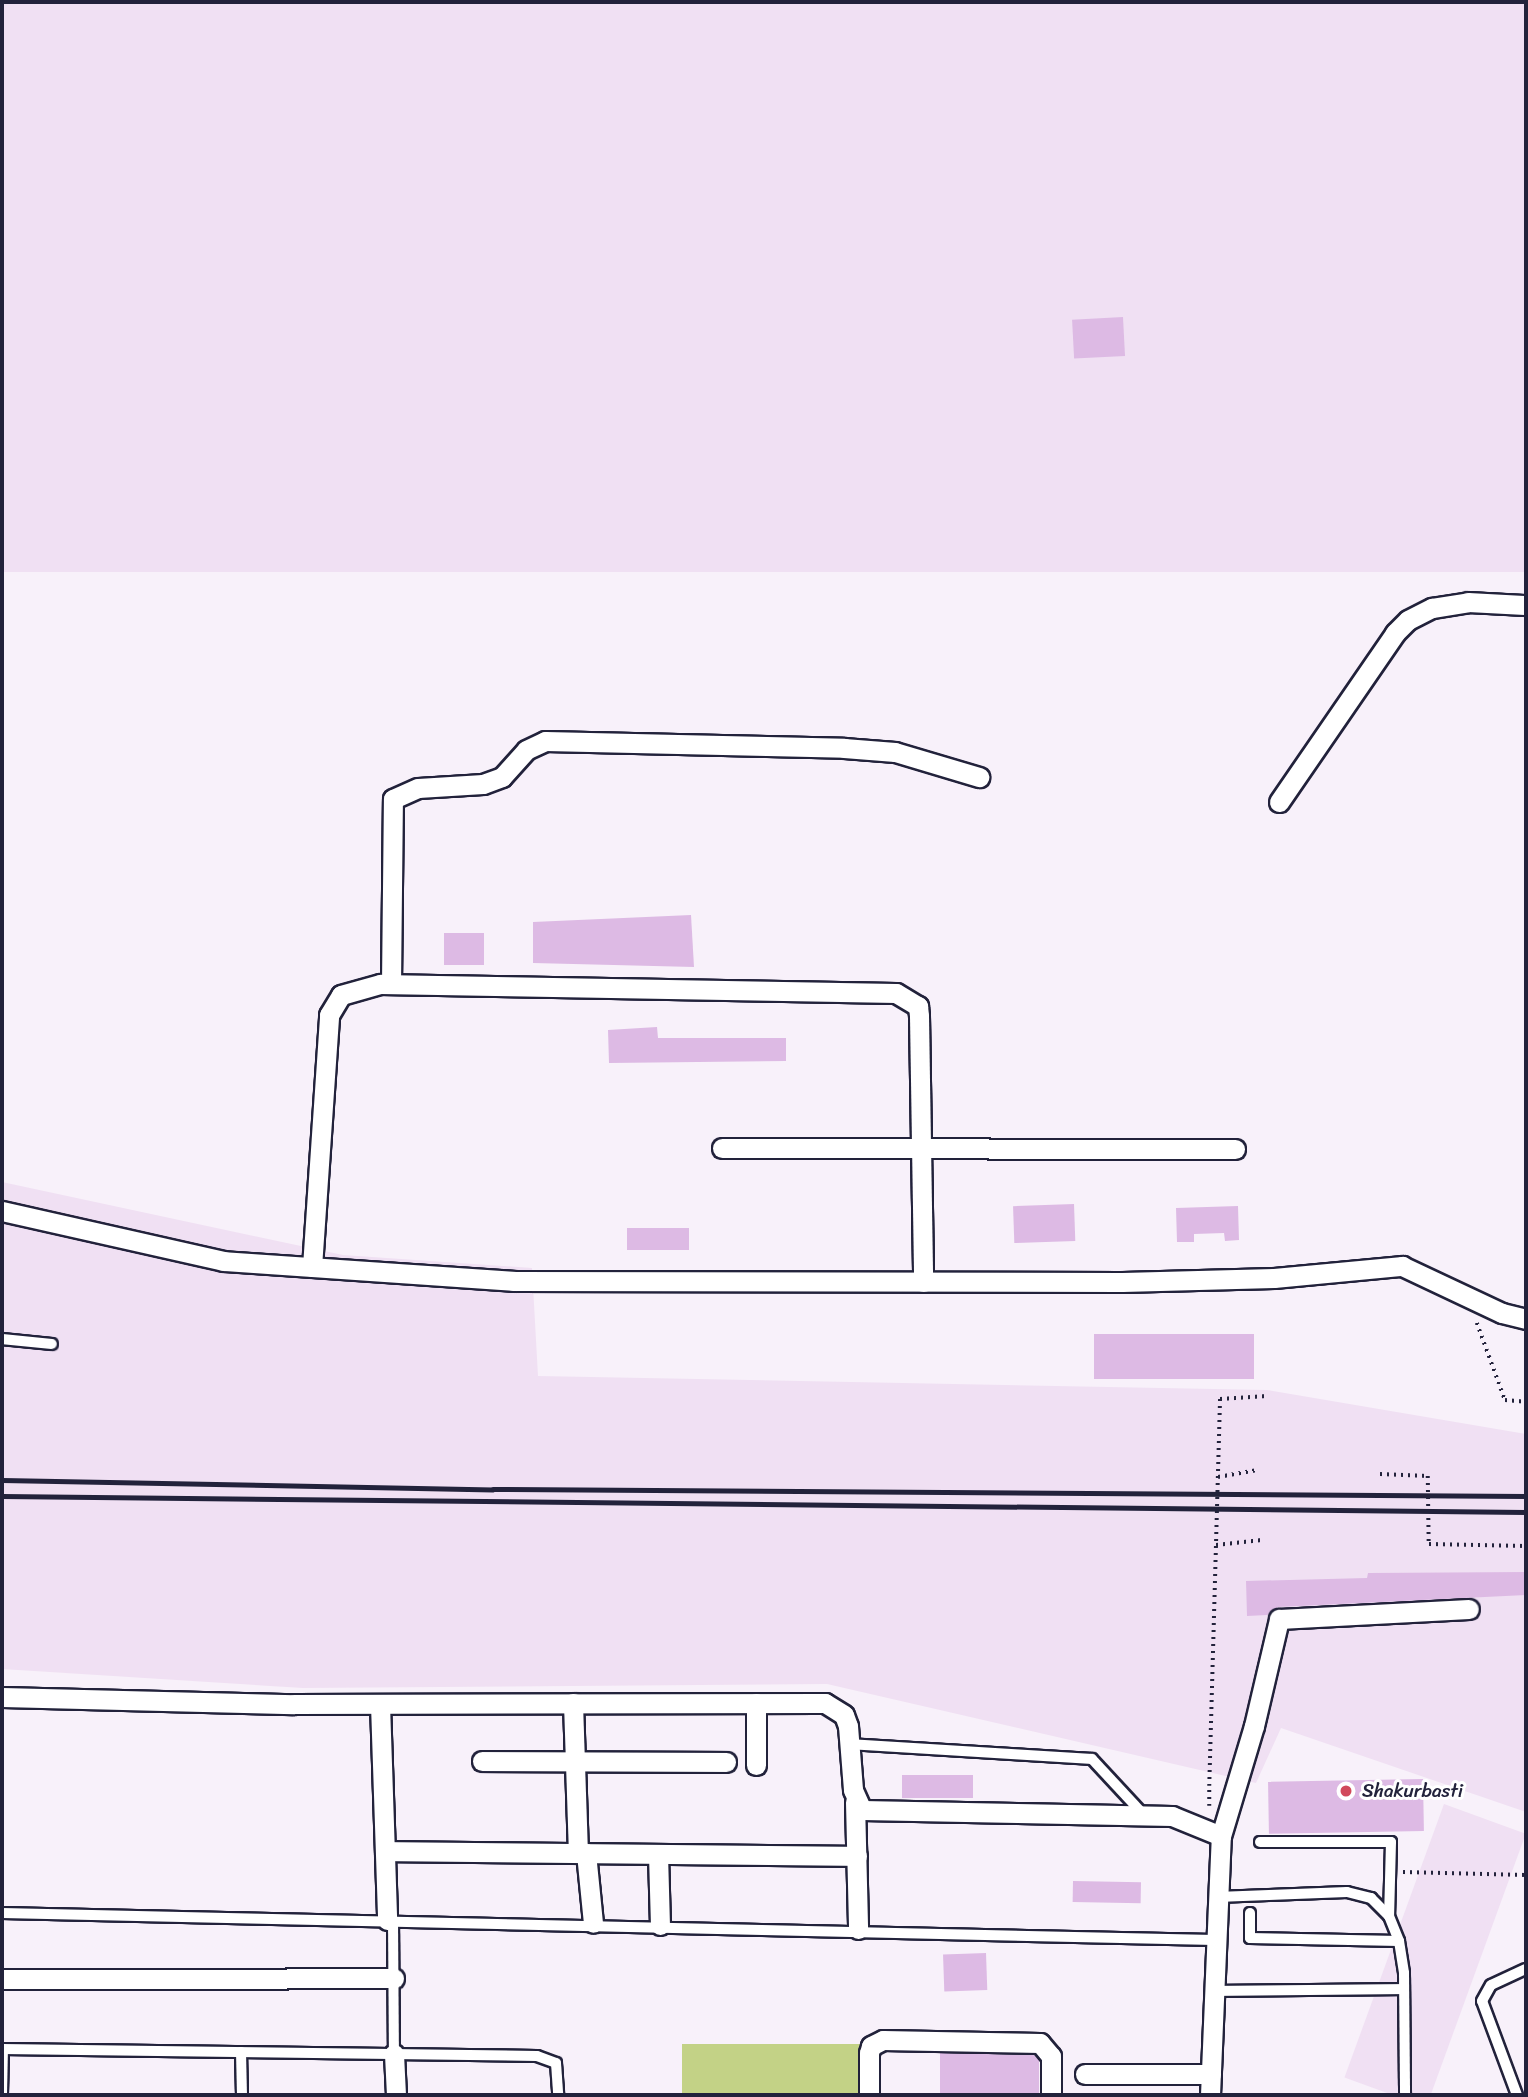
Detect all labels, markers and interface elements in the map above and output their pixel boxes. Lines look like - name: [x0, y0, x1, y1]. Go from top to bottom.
- place label: Shakurbasti: [1362, 1780, 1463, 1802]
- marker: Shakurbasti: [1336, 1781, 1356, 1801]

